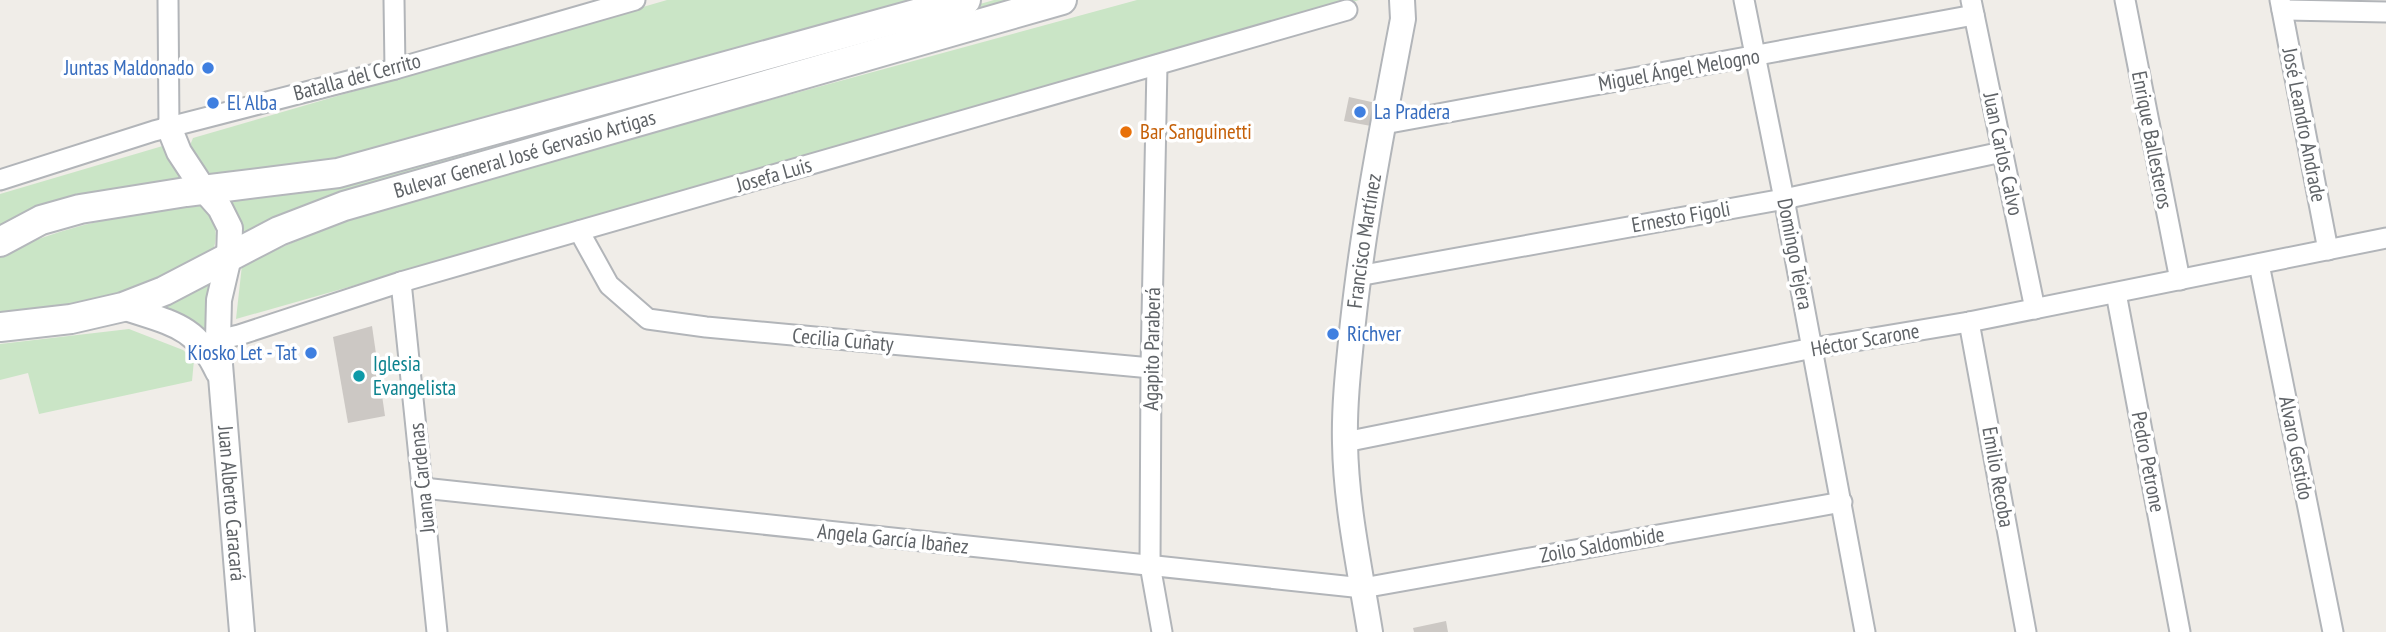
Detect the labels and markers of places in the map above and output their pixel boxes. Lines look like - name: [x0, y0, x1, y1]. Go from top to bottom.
- place label: Juntas Maldonado: [63, 54, 194, 81]
- marker: Juntas Maldonado: [200, 60, 216, 76]
- place label: El Alba: [227, 89, 277, 116]
- marker: El Alba: [205, 95, 221, 111]
- place label: La Pradera: [1374, 98, 1450, 125]
- marker: La Pradera: [1352, 104, 1368, 120]
- place label: Bar Sanguinetti: [1140, 118, 1252, 145]
- marker: Bar Sanguinetti: [1118, 124, 1134, 140]
- place label: Richver: [1347, 320, 1401, 347]
- marker: Richver: [1325, 326, 1341, 342]
- place label: Kiosko Let - Tat: [188, 339, 297, 366]
- marker: Kiosko Let - Tat: [303, 345, 319, 361]
- place label: Iglesia Evangelista: [373, 350, 456, 401]
- marker: Iglesia Evangelista: [351, 368, 367, 384]

